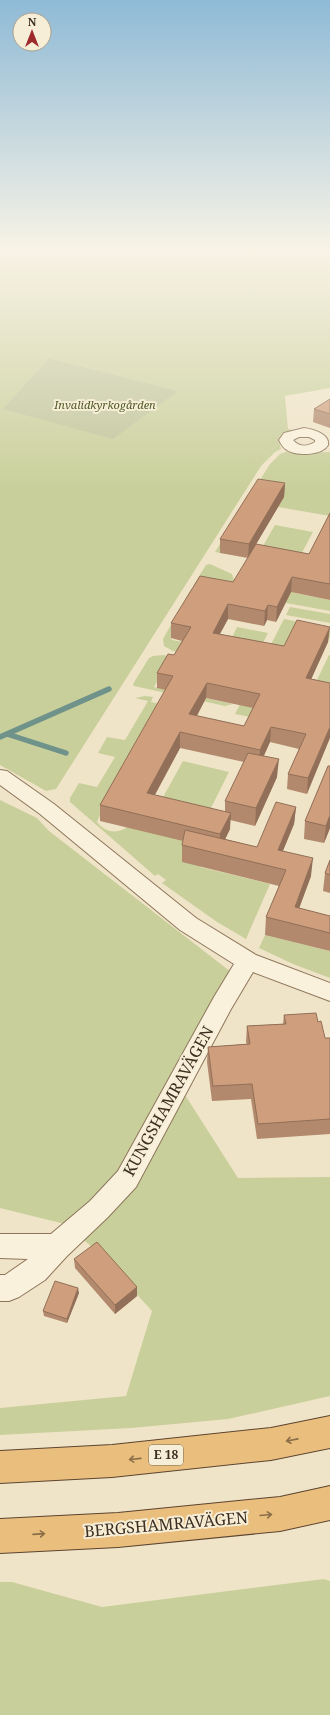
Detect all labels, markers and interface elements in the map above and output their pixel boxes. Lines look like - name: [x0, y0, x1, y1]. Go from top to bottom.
- north arrow: [12, 12, 52, 52]
- text: N: [28, 14, 37, 29]
- park label: Invalidkyrkogården: [53, 397, 156, 412]
- street label: KUNGSHAMRAVÄGEN: [118, 1022, 218, 1180]
- one-way arrow: [286, 1436, 299, 1444]
- road number: E 18: [149, 1445, 183, 1465]
- one-way arrow: [129, 1455, 142, 1462]
- street label: BERGSHAMRAVÄGEN: [83, 1506, 249, 1542]
- one-way arrow: [259, 1512, 272, 1519]
- one-way arrow: [32, 1531, 45, 1538]

